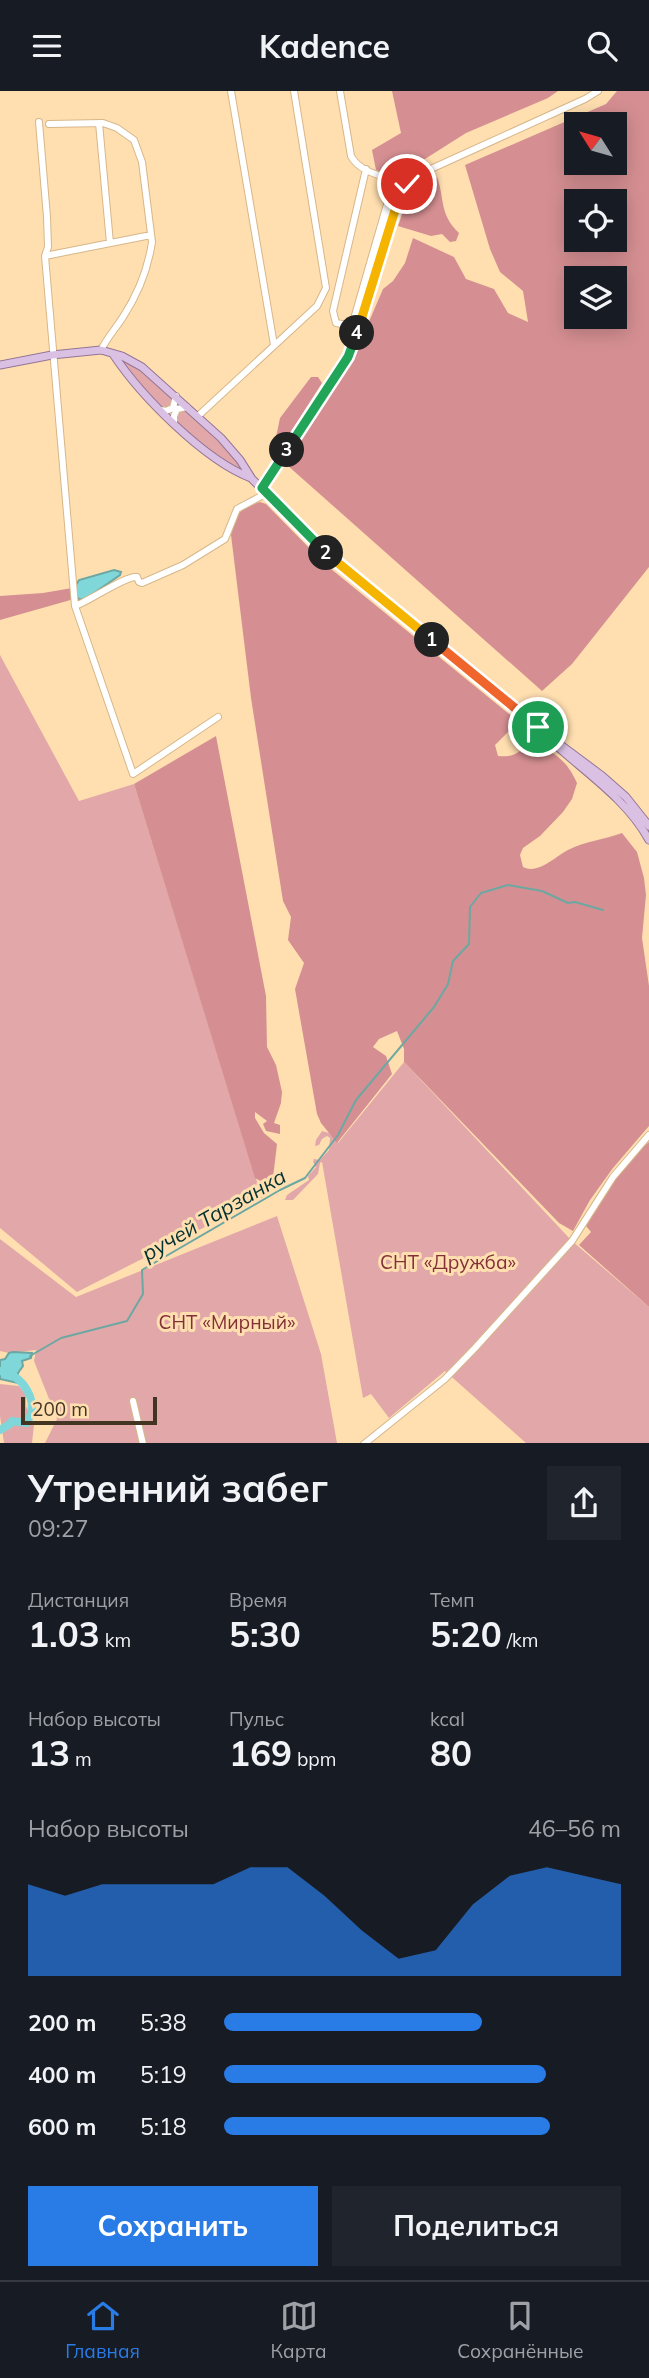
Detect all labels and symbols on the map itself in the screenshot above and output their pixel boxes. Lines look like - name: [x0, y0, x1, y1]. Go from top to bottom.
- north arrow: [564, 112, 626, 175]
- pin: [377, 154, 437, 214]
- pin: 4: [340, 315, 374, 351]
- pin: 3: [270, 433, 304, 467]
- pin: 2: [308, 535, 344, 571]
- pin: 1: [414, 623, 450, 657]
- pin: [508, 697, 568, 757]
- water label: ручей Тарзанка: [137, 1162, 290, 1266]
- park label: СНТ «Дружба»: [380, 1250, 516, 1274]
- park label: СНТ «Мирный»: [159, 1310, 295, 1334]
- scale bar: [21, 1395, 158, 1426]

